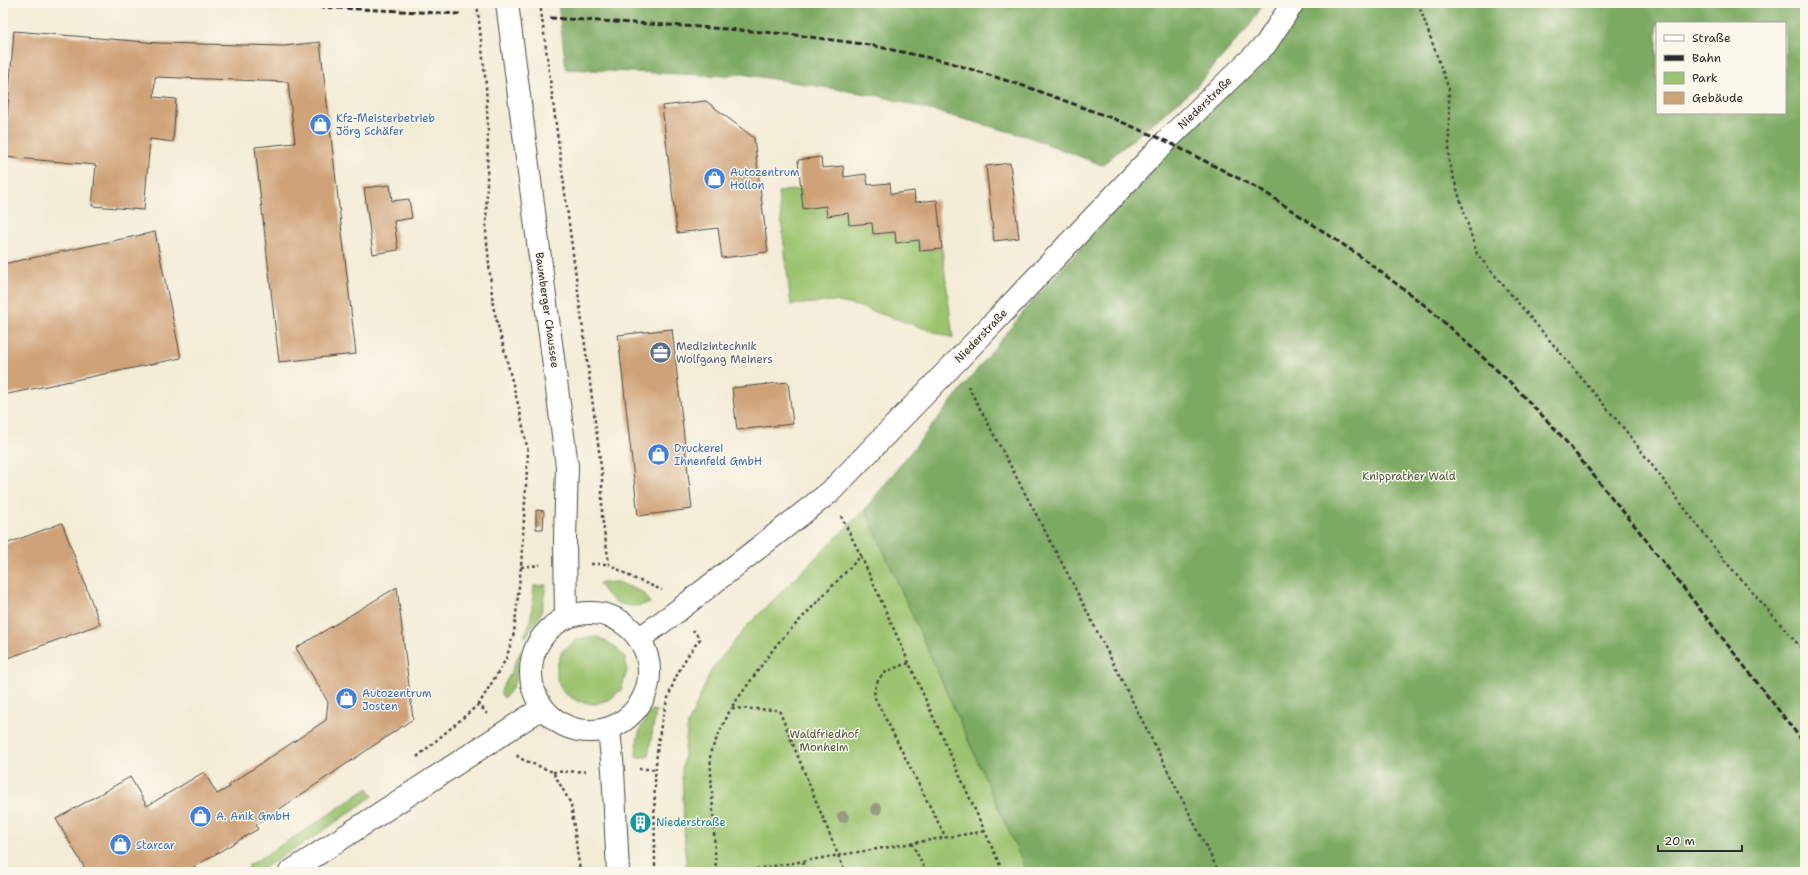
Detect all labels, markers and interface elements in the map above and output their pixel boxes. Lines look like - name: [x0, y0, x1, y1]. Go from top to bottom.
- legend: [1656, 22, 1786, 114]
- text: Straße: [1692, 30, 1731, 46]
- text: Bahn: [1692, 50, 1721, 66]
- text: Park: [1692, 70, 1718, 86]
- street label: Niederstraße: [1175, 73, 1235, 133]
- text: Gebäude: [1692, 90, 1743, 106]
- shop icon: Kfz-Meisterbetrieb Jörg Schäfer: [307, 111, 333, 137]
- place label: Kfz-Meisterbetrieb Jörg Schäfer: [336, 111, 435, 139]
- shop icon: Autozentrum Hollon: [702, 165, 728, 191]
- place label: Autozentrum Hollon: [730, 165, 800, 193]
- street label: Baumberger Chaussee: [531, 251, 563, 369]
- street label: Niederstraße: [951, 306, 1011, 366]
- office icon: Medizintechnik Wolfgang Meiners: [647, 339, 673, 365]
- place label: Medizintechnik Wolfgang Meiners: [676, 339, 773, 367]
- shop icon: Druckerei Ihnenfeld GmbH: [645, 441, 671, 467]
- place label: Druckerei Ihnenfeld GmbH: [674, 441, 762, 469]
- park label: Knipprather Wald: [1362, 469, 1456, 484]
- shop icon: Autozentrum Josten: [334, 686, 360, 712]
- place label: Autozentrum Josten: [362, 686, 432, 714]
- park label: Waldfriedhof Monheim: [790, 727, 859, 755]
- shop icon: A. Anik GmbH: [188, 803, 214, 829]
- place label: A. Anik GmbH: [216, 809, 290, 824]
- building icon: Niederstraße: [627, 809, 653, 835]
- place label: Niederstraße: [656, 815, 726, 830]
- scale bar: [1658, 827, 1742, 853]
- shop icon: Starcar: [108, 832, 134, 858]
- text: 20 m: [1664, 833, 1695, 849]
- place label: Starcar: [136, 838, 175, 853]

